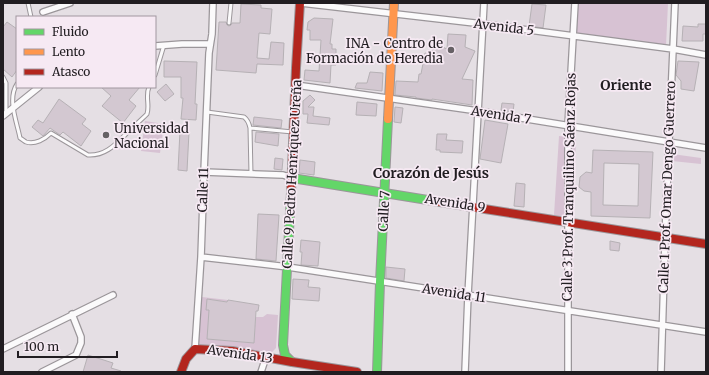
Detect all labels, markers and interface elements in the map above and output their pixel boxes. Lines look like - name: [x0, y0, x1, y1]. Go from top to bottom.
- street label: Avenida 5: [472, 15, 535, 39]
- legend: [16, 16, 156, 88]
- text: Fluido: [52, 24, 89, 39]
- place label: INA - Centro de Formación de Heredia: [306, 35, 443, 67]
- text: Lento: [52, 44, 85, 59]
- marker: INA - Centro de Formación de Heredia: [446, 45, 456, 55]
- text: Atasco: [51, 64, 90, 79]
- street label: Calle 3 Prof. Tranquilino Sáenz Rojas: [559, 73, 579, 301]
- district label: Oriente: [600, 76, 652, 94]
- street label: Calle 9 Pedro Henríquez Ureña: [279, 79, 305, 269]
- street label: Calle 1 Prof. Omar Dengo Guerrero: [655, 80, 679, 293]
- street label: Avenida 7: [469, 102, 533, 128]
- place label: Universidad Nacional: [114, 120, 189, 152]
- marker: Universidad Nacional: [101, 130, 111, 140]
- district label: Corazón de Jesús: [373, 164, 489, 182]
- street label: Calle 11: [194, 167, 212, 213]
- street label: Calle 7: [374, 190, 394, 232]
- street label: Avenida 9: [423, 190, 487, 216]
- street label: Avenida 11: [420, 279, 487, 306]
- scale bar: [18, 333, 117, 359]
- text: 100 m: [24, 339, 59, 354]
- street label: Avenida 13: [205, 341, 274, 367]

